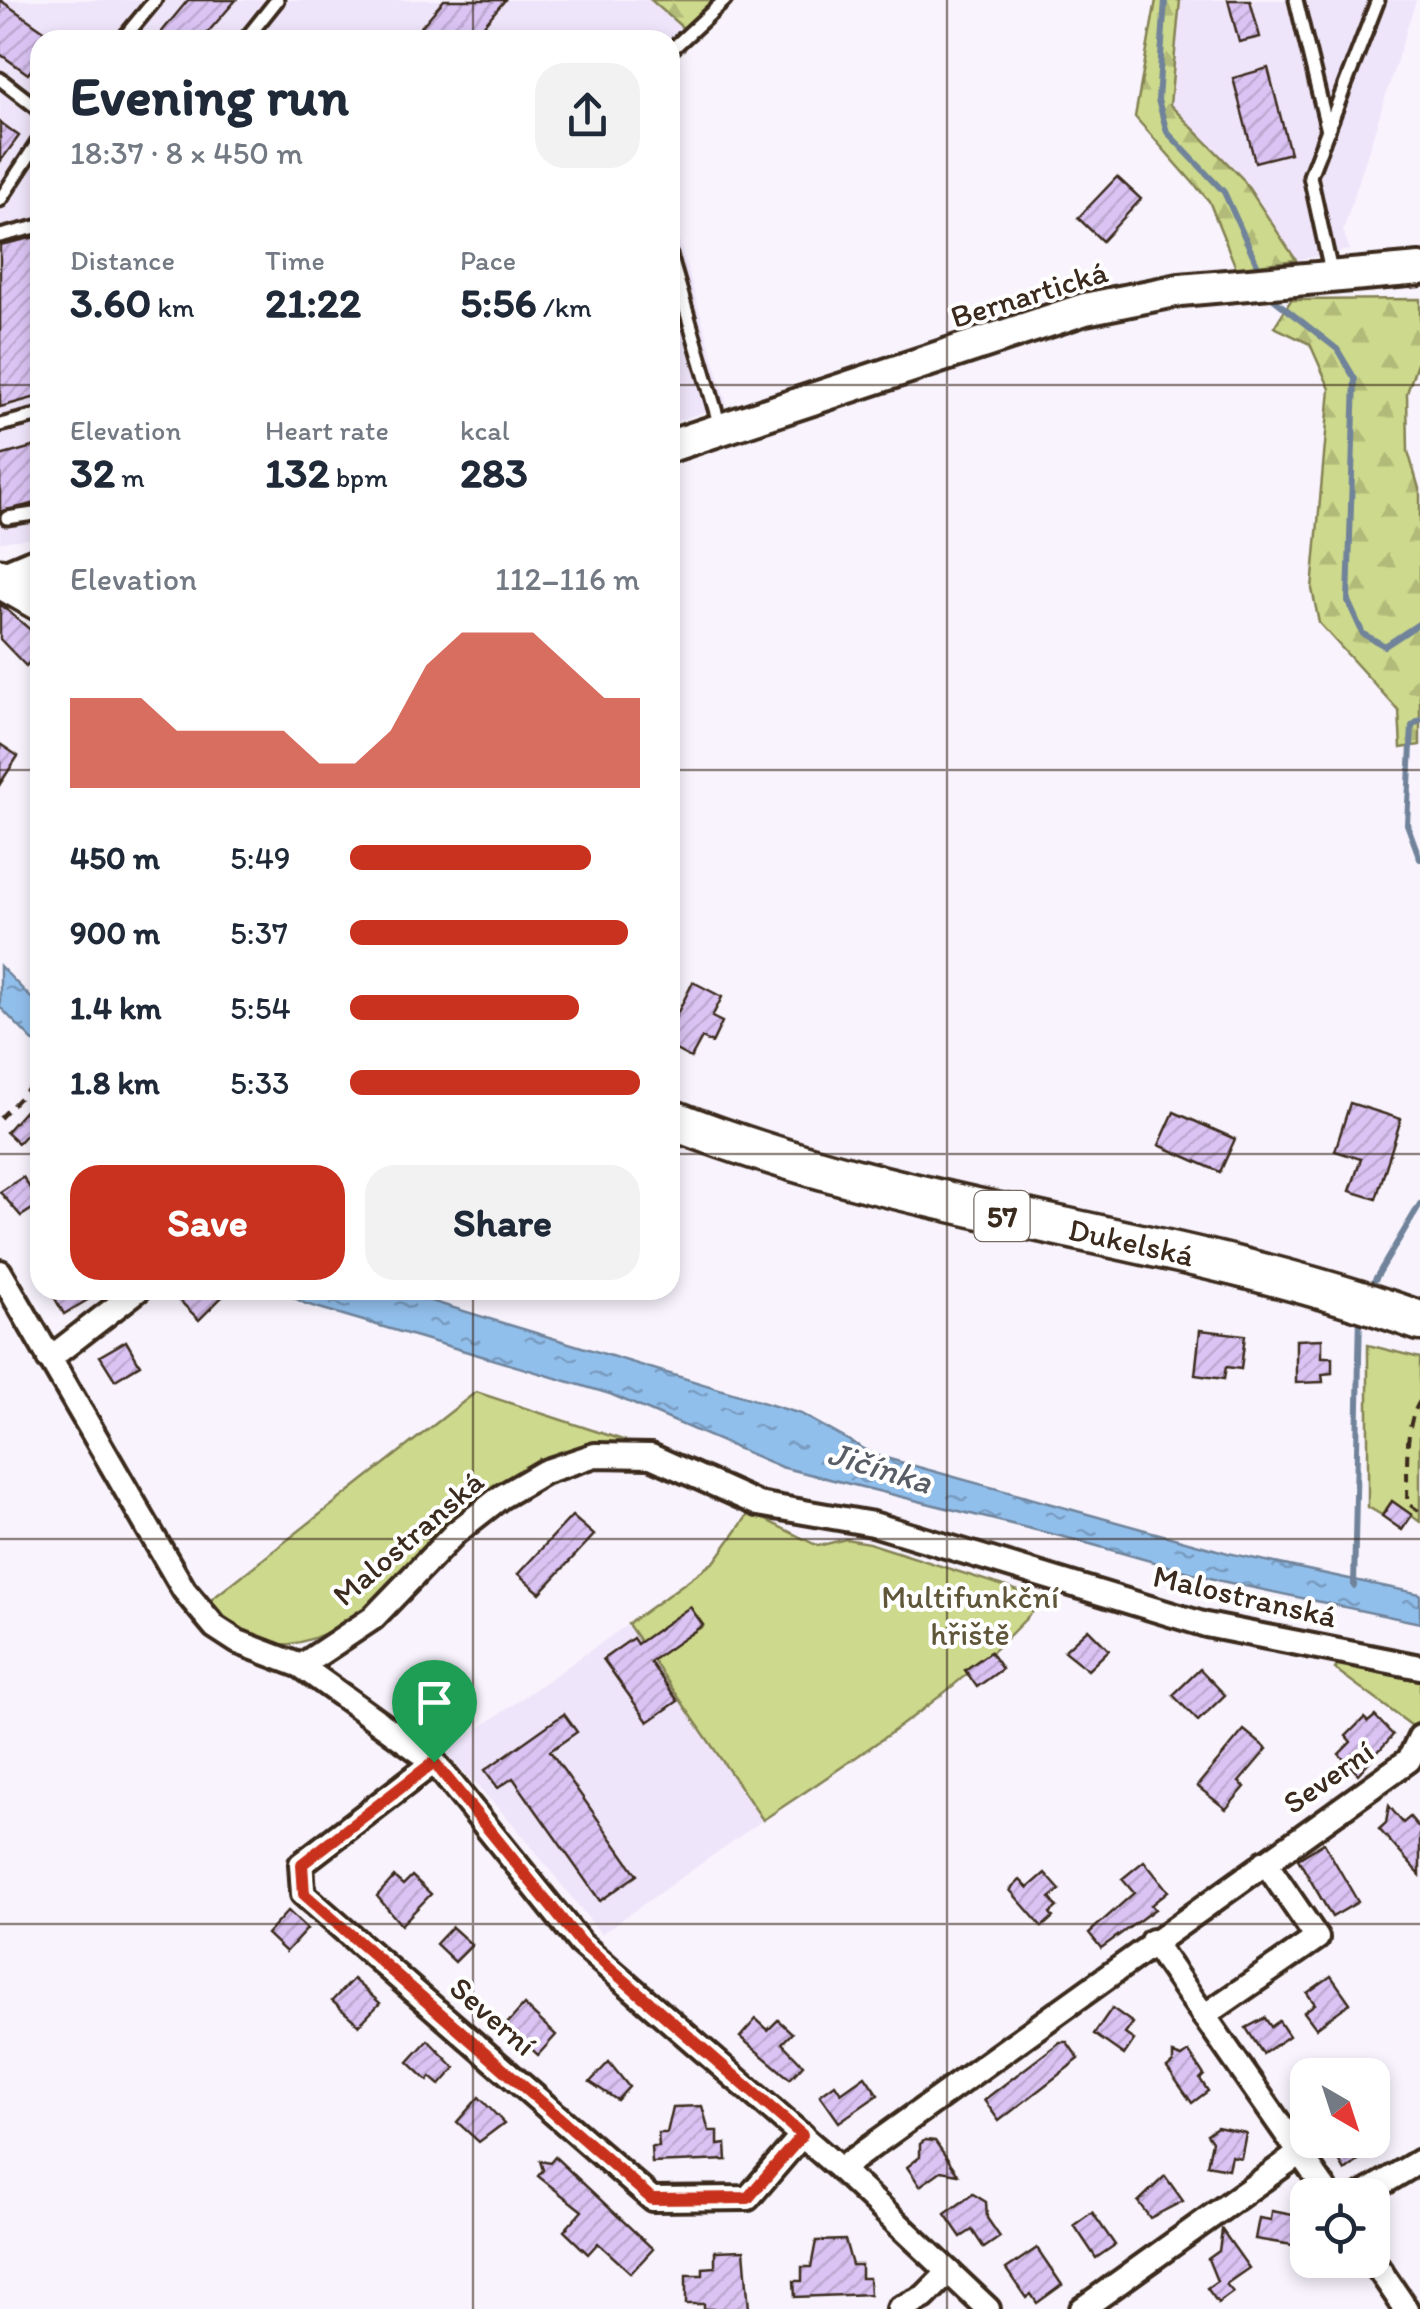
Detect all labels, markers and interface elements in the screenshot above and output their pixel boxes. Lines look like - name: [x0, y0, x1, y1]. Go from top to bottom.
- text: Evening run: [70, 63, 349, 129]
- button: share: [535, 63, 640, 168]
- text: 18:37 · 8 × 450 m: [70, 134, 303, 172]
- text: Distance: [70, 243, 175, 277]
- text: Time: [265, 243, 325, 277]
- text: Pace: [460, 243, 516, 277]
- street label: Bernartická: [946, 252, 1112, 336]
- text: 3.60: [70, 277, 151, 328]
- text: 21:22: [265, 277, 361, 328]
- text: 5:56: [460, 277, 537, 328]
- text: km: [151, 290, 195, 324]
- text: /km: [537, 290, 592, 324]
- text: Elevation: [70, 413, 181, 447]
- text: Heart rate: [265, 413, 389, 447]
- text: kcal: [460, 413, 510, 447]
- text: 32: [70, 447, 115, 498]
- text: 132: [265, 447, 329, 498]
- text: 283: [460, 447, 528, 498]
- text: m: [115, 460, 145, 494]
- text: bpm: [329, 460, 388, 494]
- text: Elevation: [70, 560, 197, 598]
- text: 112–116 m: [495, 560, 640, 598]
- text: 450 m: [70, 839, 160, 877]
- text: 5:49: [230, 839, 291, 877]
- text: 900 m: [70, 914, 160, 952]
- text: 5:37: [230, 914, 288, 952]
- text: 1.4 km: [70, 989, 161, 1027]
- text: 5:54: [230, 989, 291, 1027]
- text: 1.8 km: [70, 1064, 160, 1102]
- text: 5:33: [230, 1064, 290, 1102]
- button: Save: [70, 1165, 345, 1280]
- button: Share: [365, 1165, 640, 1280]
- road number: 57: [974, 1191, 1030, 1241]
- street label: Dukelská: [1065, 1210, 1198, 1275]
- water label: Jičínka: [823, 1431, 938, 1503]
- street label: Malostranská: [325, 1462, 491, 1614]
- street label: Malostranská: [1149, 1556, 1341, 1636]
- park label: Multifunkční hřiště: [881, 1578, 1059, 1653]
- pin: [392, 1660, 477, 1763]
- icon: arrive: [407, 1675, 462, 1730]
- street label: Severní: [1275, 1732, 1381, 1822]
- street label: Severní: [442, 1968, 544, 2064]
- north arrow: [1290, 2058, 1390, 2158]
- map controls: [1290, 2058, 1390, 2278]
- button: locate: [1290, 2178, 1390, 2278]

